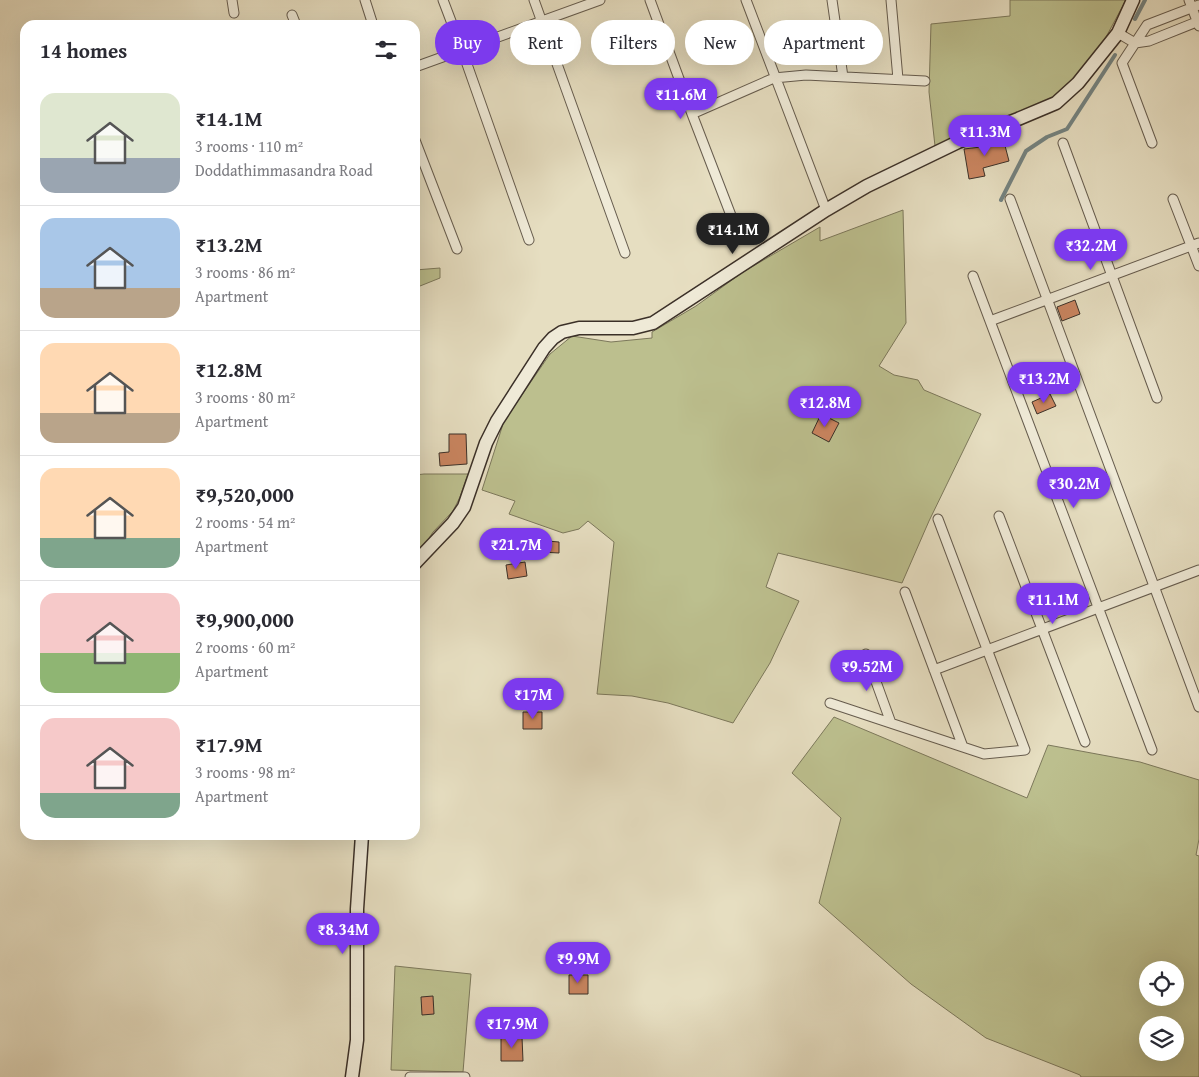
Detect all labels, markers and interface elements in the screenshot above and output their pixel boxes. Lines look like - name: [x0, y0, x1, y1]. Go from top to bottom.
- chip: Buy: [435, 20, 500, 65]
- chip: Rent: [510, 20, 581, 65]
- chip: Filters: [591, 20, 675, 65]
- chip: New: [685, 20, 754, 65]
- chip: Apartment: [764, 20, 883, 65]
- text: 14 homes: [40, 35, 127, 66]
- icon: filters: [372, 36, 400, 64]
- pin: ₹11.6M: [640, 78, 722, 120]
- text: ₹11.6M: [655, 82, 707, 106]
- text: ₹14.1M: [195, 103, 263, 134]
- icon: home: [80, 113, 140, 173]
- pin: ₹11.3M: [944, 114, 1026, 157]
- text: ₹11.3M: [959, 119, 1011, 143]
- text: 3 rooms · 110 m²: [195, 134, 303, 158]
- text: Doddathimmasandra Road: [195, 158, 373, 182]
- pin: ₹14.1M: [692, 212, 774, 255]
- text: ₹14.1M: [707, 217, 759, 241]
- pin: ₹32.2M: [1050, 228, 1132, 271]
- text: ₹13.2M: [195, 229, 263, 260]
- text: ₹32.2M: [1065, 233, 1117, 257]
- icon: home: [80, 238, 140, 298]
- text: 3 rooms · 86 m²: [195, 260, 295, 284]
- text: Apartment: [195, 284, 268, 308]
- text: ₹12.8M: [195, 354, 263, 385]
- pin: ₹13.2M: [1003, 362, 1085, 404]
- icon: home: [80, 363, 140, 423]
- text: ₹13.2M: [1018, 366, 1070, 390]
- text: 3 rooms · 80 m²: [195, 385, 295, 409]
- pin: ₹12.8M: [784, 386, 866, 428]
- text: ₹12.8M: [799, 390, 851, 414]
- text: Apartment: [195, 409, 268, 433]
- pin: ₹30.2M: [1033, 466, 1115, 509]
- text: ₹30.2M: [1048, 471, 1100, 495]
- text: ₹9,520,000: [195, 479, 294, 510]
- icon: home: [80, 488, 140, 548]
- text: 2 rooms · 54 m²: [195, 510, 295, 534]
- pin: ₹21.7M: [475, 528, 557, 570]
- text: ₹21.7M: [490, 532, 542, 556]
- text: Apartment: [195, 534, 268, 558]
- pin: ₹11.1M: [1012, 582, 1094, 625]
- text: ₹11.1M: [1027, 587, 1079, 611]
- text: ₹9,900,000: [195, 604, 294, 635]
- icon: home: [80, 613, 140, 673]
- text: 2 rooms · 60 m²: [195, 635, 295, 659]
- pin: ₹9.52M: [826, 650, 908, 692]
- text: ₹9.52M: [841, 654, 893, 678]
- text: Apartment: [195, 659, 268, 683]
- pin: ₹17M: [503, 678, 563, 720]
- text: ₹17M: [514, 682, 552, 706]
- text: ₹17.9M: [195, 729, 263, 760]
- icon: home: [80, 738, 140, 798]
- text: 3 rooms · 98 m²: [195, 760, 295, 784]
- text: Apartment: [195, 784, 268, 808]
- pin: ₹8.34M: [302, 912, 384, 955]
- text: ₹8.34M: [317, 917, 369, 941]
- pin: ₹9.9M: [543, 942, 613, 984]
- text: ₹9.9M: [556, 946, 600, 970]
- map controls: [1139, 961, 1184, 1061]
- button: locate: [1139, 961, 1184, 1006]
- pin: ₹17.9M: [471, 1006, 553, 1049]
- text: ₹17.9M: [486, 1011, 538, 1035]
- button: layers: [1139, 1016, 1184, 1061]

